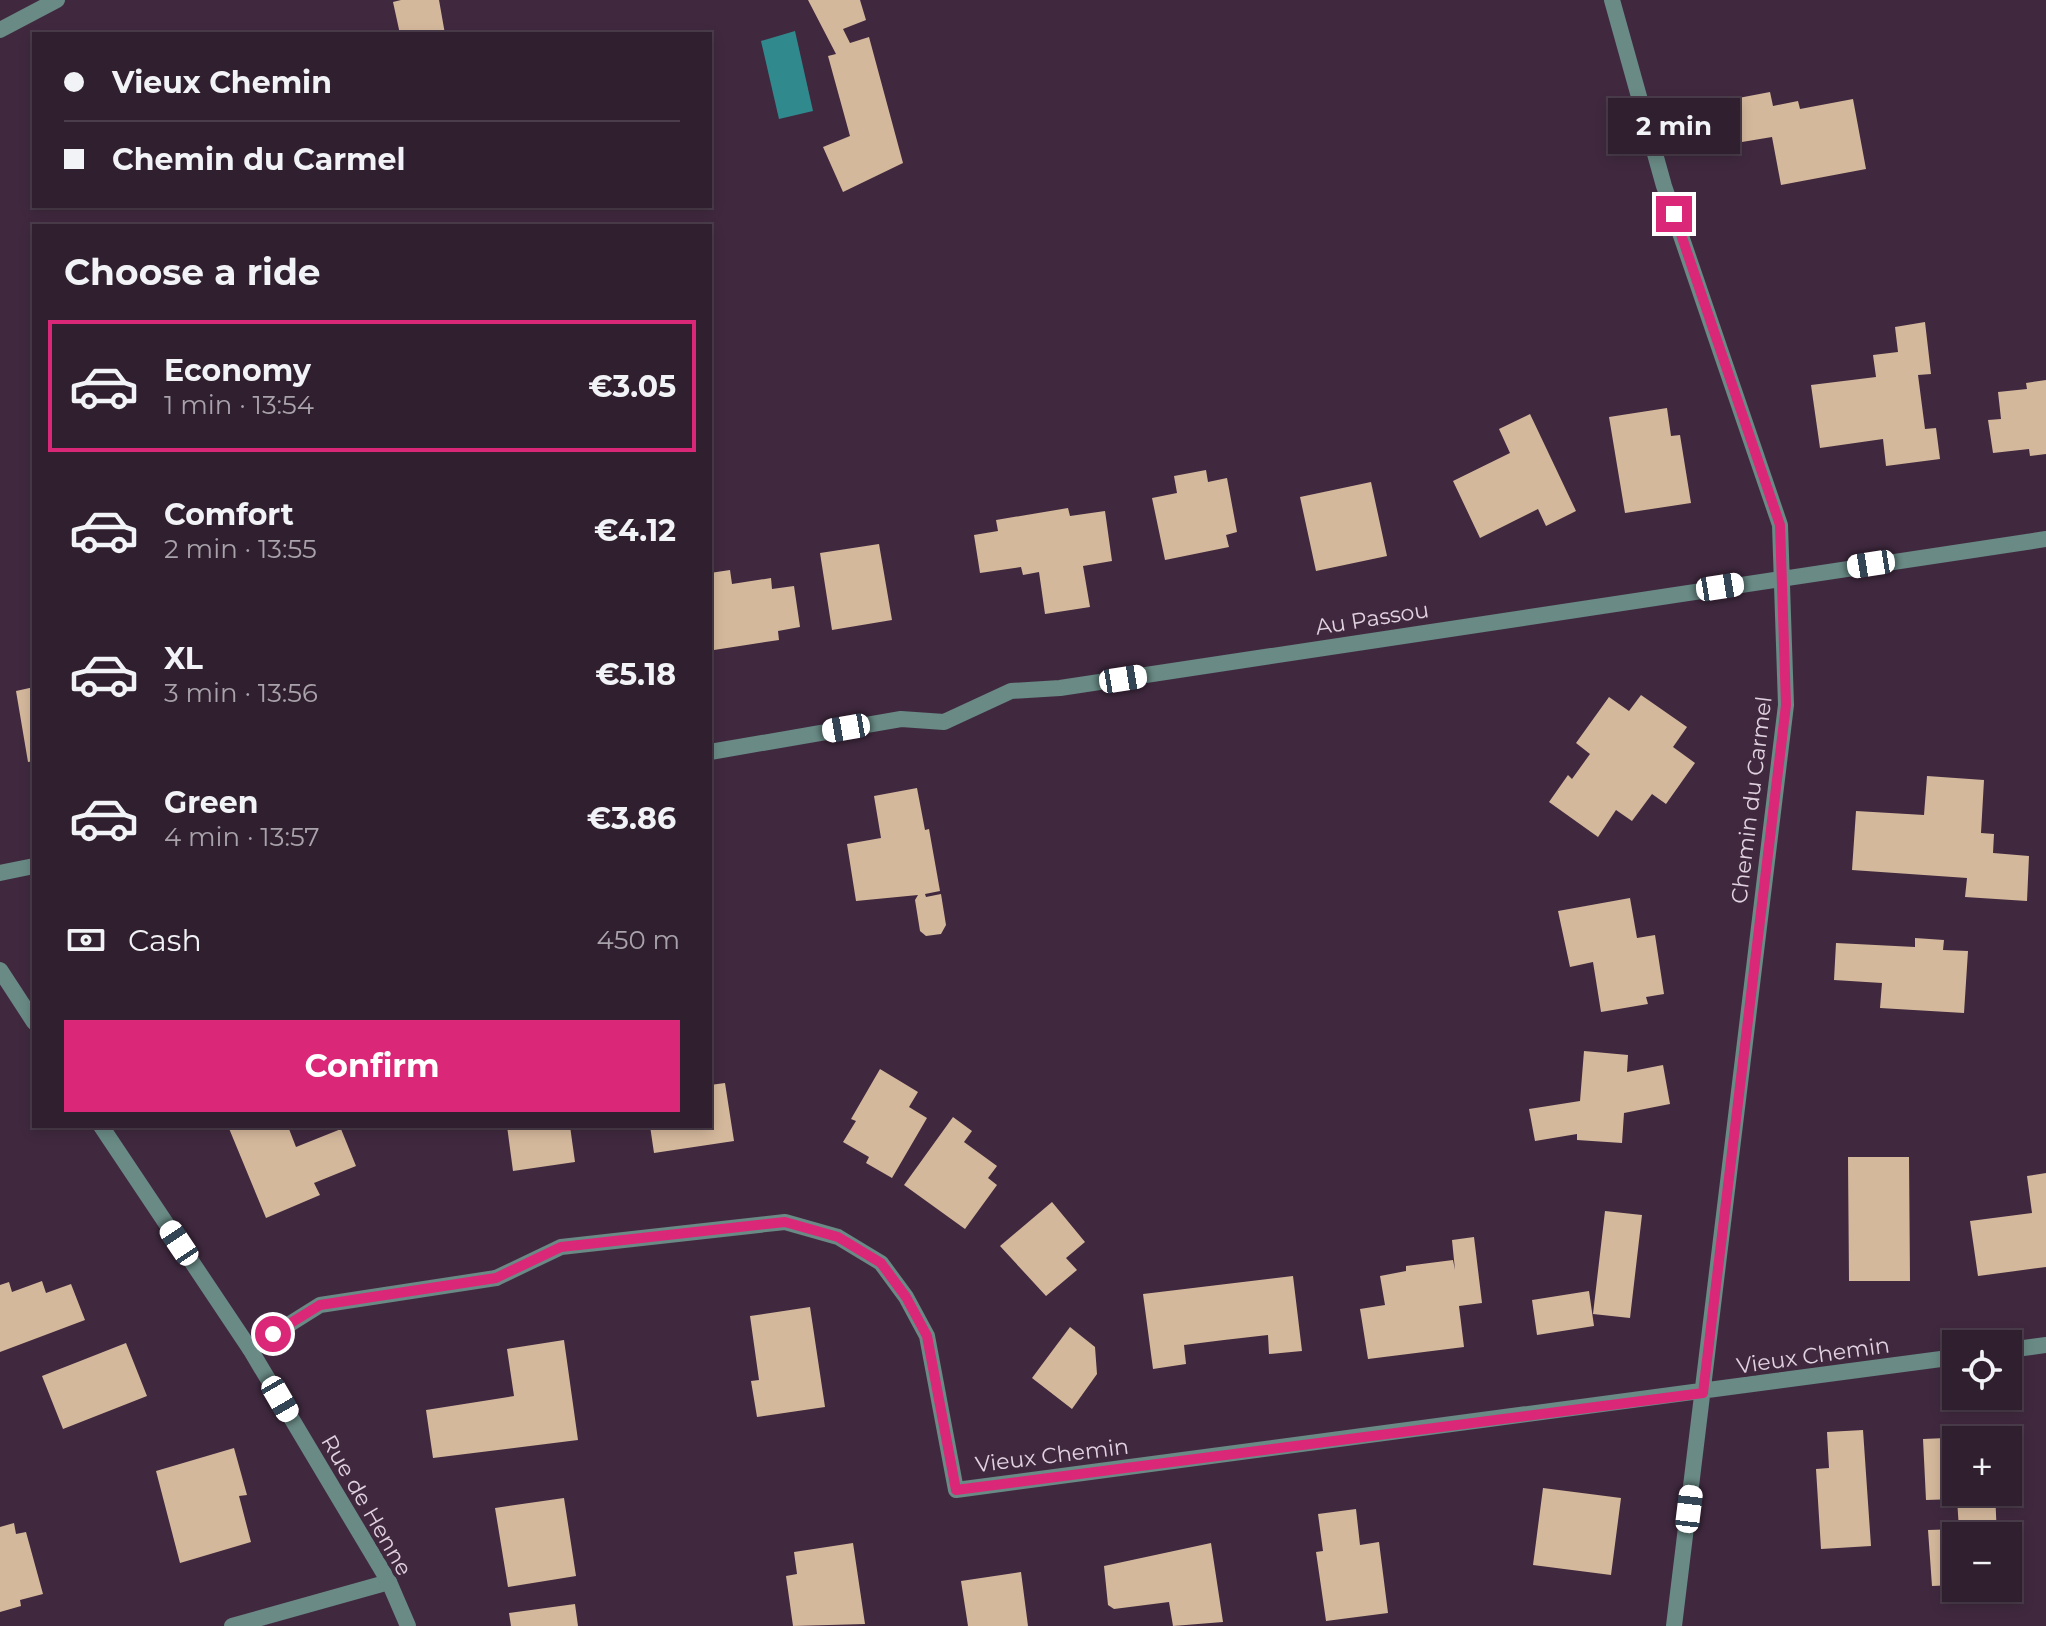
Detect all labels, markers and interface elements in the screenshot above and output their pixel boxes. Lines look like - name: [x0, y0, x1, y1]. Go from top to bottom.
- text: Vieux Chemin: [112, 64, 332, 101]
- callout: 2 min: [1608, 98, 1740, 154]
- text: 2 min: [1636, 110, 1712, 142]
- text: Chemin du Carmel: [112, 141, 406, 178]
- route end: [1656, 196, 1692, 232]
- text: Choose a ride: [64, 250, 321, 294]
- icon: car: [68, 350, 140, 422]
- text: Economy: [164, 352, 311, 389]
- text: €3.05: [588, 368, 676, 405]
- text: 1 min · 13:54: [164, 389, 314, 421]
- icon: car: [68, 494, 140, 566]
- text: Comfort: [164, 496, 294, 533]
- text: €4.12: [594, 512, 676, 549]
- text: 2 min · 13:55: [164, 533, 317, 565]
- car: [1845, 548, 1897, 580]
- car: [1694, 571, 1746, 603]
- street label: Au Passou: [1313, 596, 1431, 641]
- icon: car: [68, 638, 140, 710]
- text: XL: [164, 640, 203, 677]
- text: €5.18: [595, 656, 676, 693]
- car: [1097, 663, 1149, 695]
- text: 3 min · 13:56: [164, 677, 318, 709]
- street label: Chemin du Carmel: [1725, 695, 1778, 905]
- car: [820, 712, 872, 744]
- icon: car: [68, 782, 140, 854]
- text: Green: [164, 784, 258, 821]
- text: €3.86: [587, 800, 676, 837]
- text: 4 min · 13:57: [164, 821, 320, 853]
- icon: cash: [64, 918, 108, 962]
- text: Cash: [128, 922, 202, 959]
- text: 450 m: [597, 924, 680, 956]
- button: Confirm: [64, 1020, 680, 1112]
- car: [156, 1216, 202, 1270]
- route start: [255, 1316, 291, 1352]
- map controls: [1942, 1330, 2022, 1602]
- button: locate: [1942, 1330, 2022, 1410]
- street label: Vieux Chemin: [1735, 1331, 1891, 1380]
- car: [258, 1372, 302, 1426]
- button: +: [1942, 1426, 2022, 1506]
- street label: Rue de Henne: [315, 1430, 418, 1580]
- street label: Vieux Chemin: [974, 1433, 1130, 1478]
- car: [1674, 1484, 1704, 1534]
- button: −: [1942, 1522, 2022, 1602]

